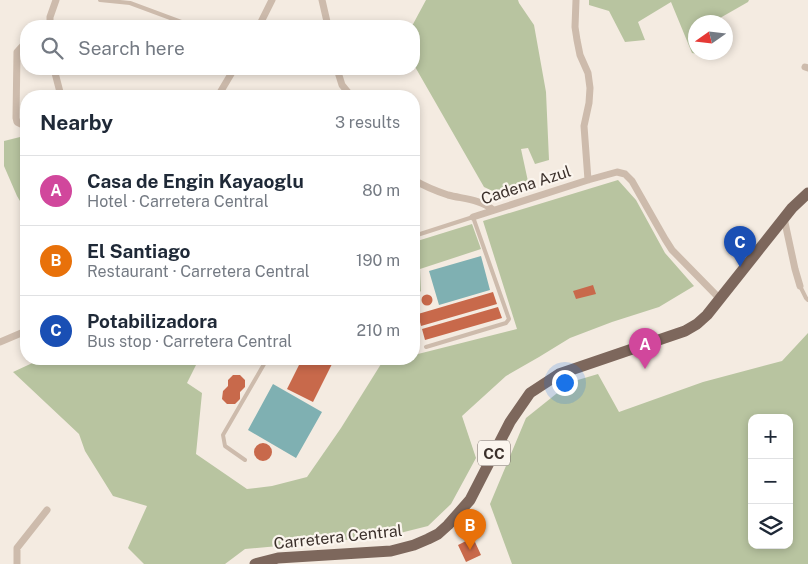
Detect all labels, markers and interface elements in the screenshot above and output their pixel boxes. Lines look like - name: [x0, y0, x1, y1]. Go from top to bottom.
- north arrow: [688, 15, 733, 60]
- search box: [20, 20, 420, 75]
- icon: search: [38, 34, 66, 62]
- text: Search here: [78, 37, 185, 59]
- text: Nearby: [40, 110, 113, 135]
- text: 3 results: [335, 113, 400, 132]
- street label: Cadena Azul: [479, 161, 574, 209]
- text: Casa de Engin Kayaoglu: [87, 170, 304, 192]
- text: A: [50, 181, 62, 200]
- text: 80 m: [362, 181, 400, 200]
- text: Hotel · Carretera Central: [87, 192, 269, 211]
- pin: C: [724, 226, 756, 267]
- text: El Santiago: [87, 240, 191, 262]
- text: B: [51, 251, 61, 270]
- text: 190 m: [356, 251, 400, 270]
- text: Restaurant · Carretera Central: [87, 262, 310, 281]
- text: Potabilizadora: [87, 310, 218, 332]
- text: C: [50, 321, 62, 340]
- text: 210 m: [356, 321, 400, 340]
- pin: A: [629, 328, 661, 369]
- text: Bus stop · Carretera Central: [87, 332, 292, 351]
- your location: [552, 370, 578, 396]
- map controls: [748, 414, 793, 549]
- button: +: [748, 414, 793, 459]
- road number: CC: [478, 440, 510, 466]
- button: −: [748, 459, 793, 504]
- button: layers: [748, 504, 793, 549]
- pin: B: [454, 509, 486, 550]
- street label: Carretera Central: [273, 521, 404, 553]

